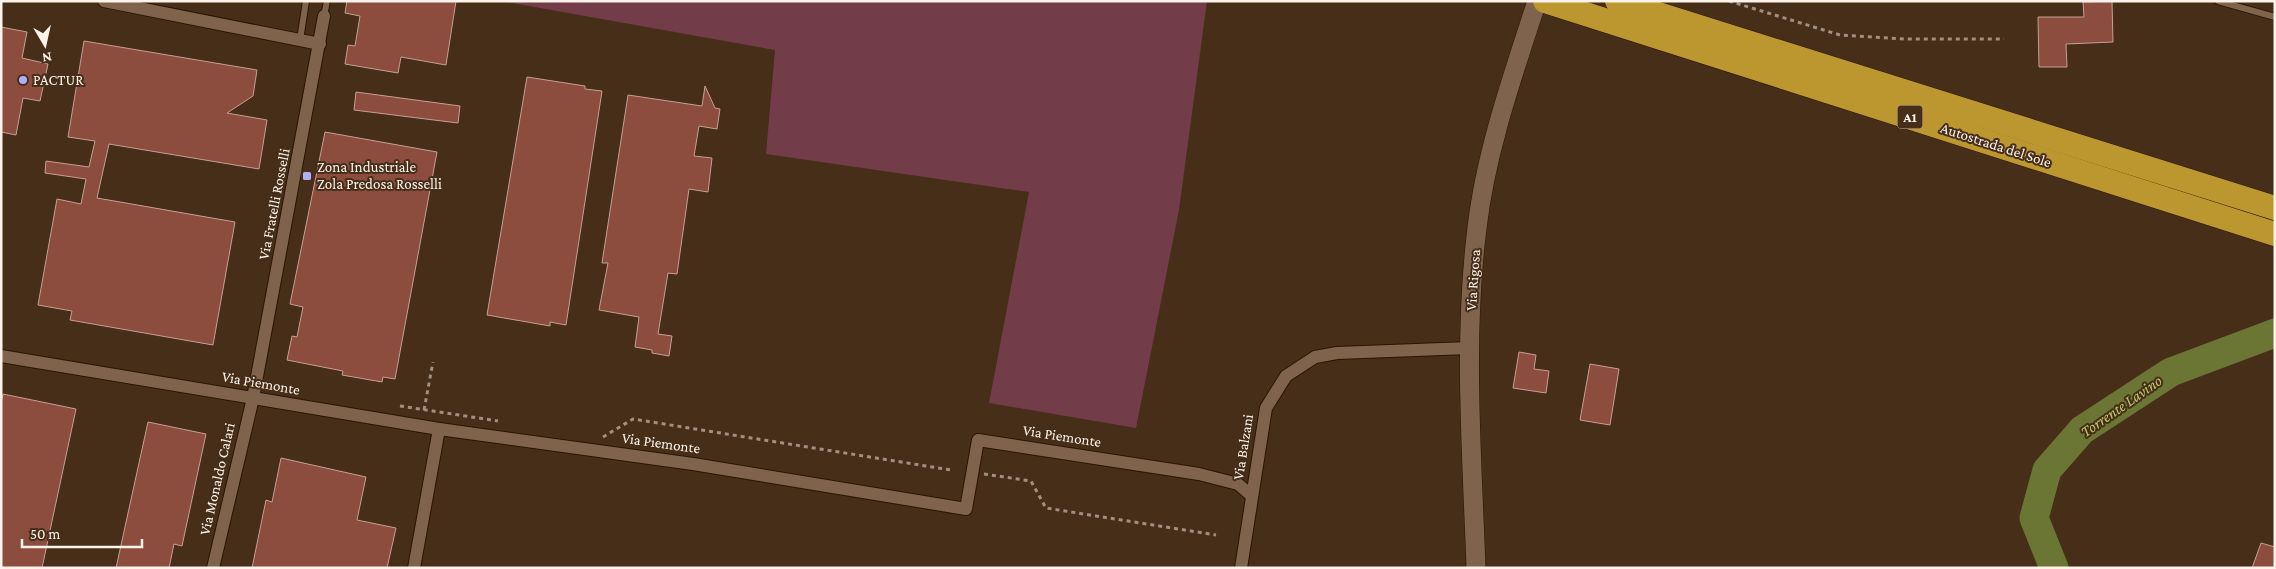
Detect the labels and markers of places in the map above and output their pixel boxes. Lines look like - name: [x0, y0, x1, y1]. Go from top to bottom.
- place label: PACTUR: [33, 72, 84, 88]
- marker: PACTUR: [17, 74, 29, 86]
- place label: Zona Industriale Zola Predosa Rosselli: [317, 159, 442, 192]
- marker: Zona Industriale Zola Predosa Rosselli: [301, 170, 313, 182]

